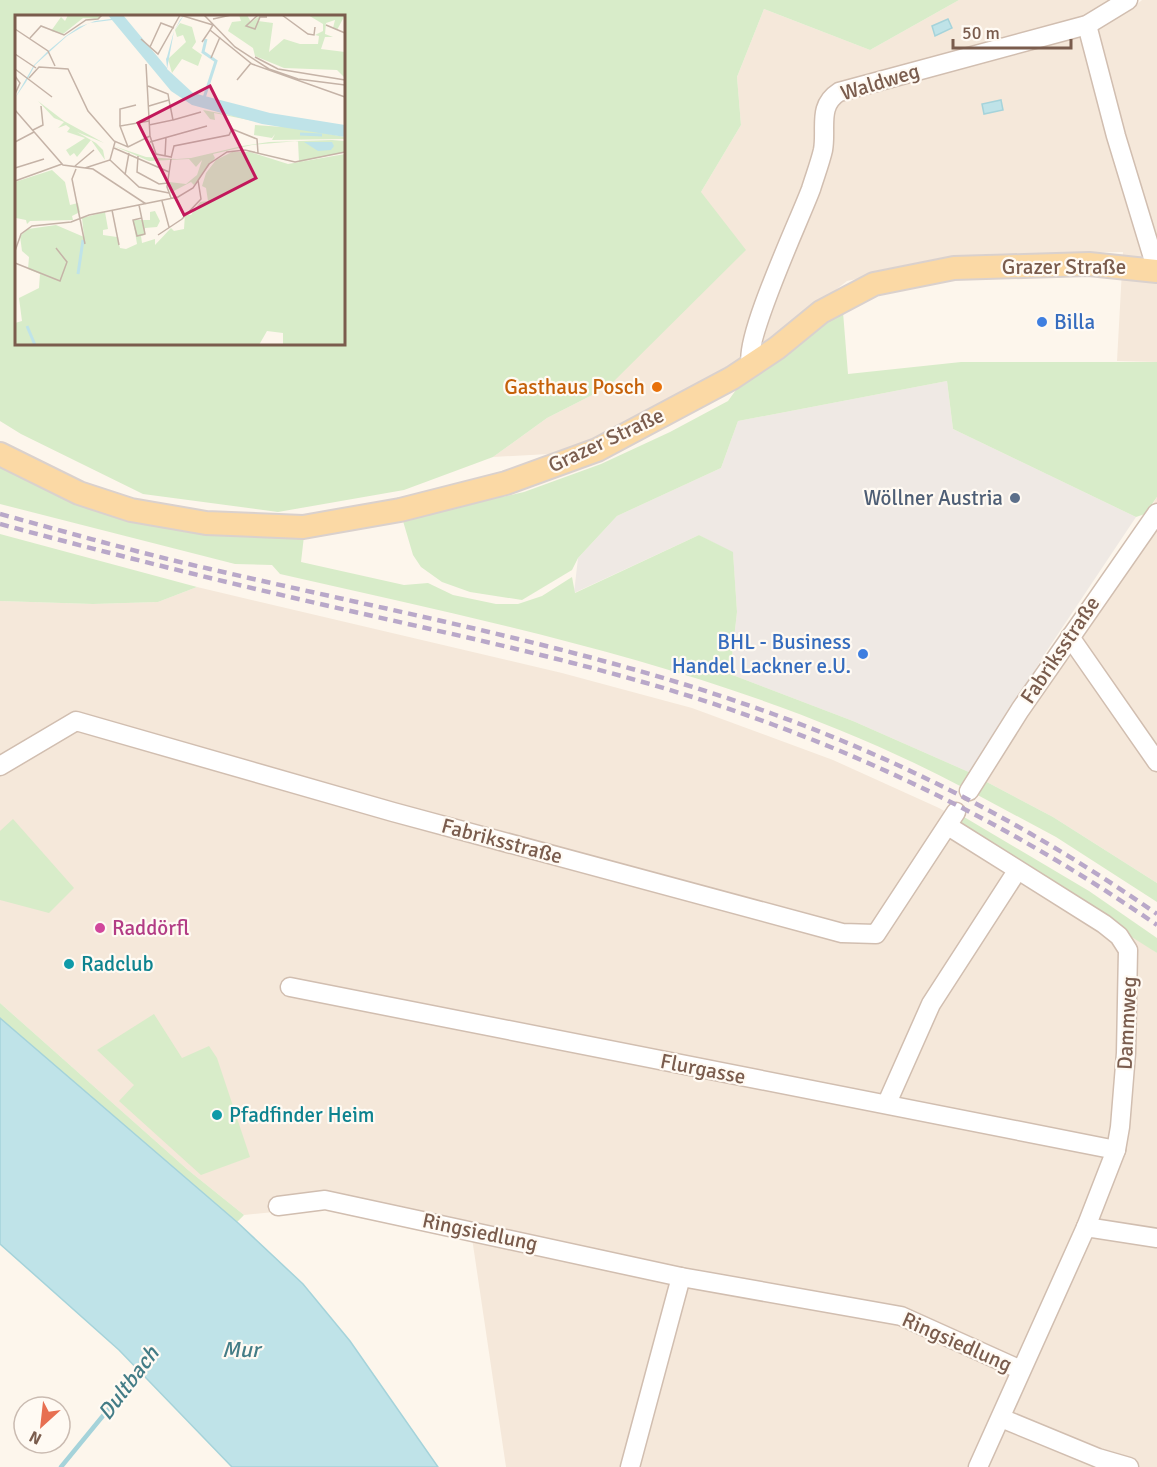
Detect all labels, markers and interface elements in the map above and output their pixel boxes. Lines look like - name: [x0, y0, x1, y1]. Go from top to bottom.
- scale bar: [953, 12, 1072, 50]
- inset map: [15, 15, 345, 345]
- text: 50 m: [962, 22, 1000, 44]
- street label: Waldweg: [837, 58, 923, 106]
- street label: Grazer Straße: [1002, 254, 1126, 280]
- place label: Billa: [1054, 309, 1095, 335]
- marker: Billa: [1035, 315, 1049, 329]
- place label: Gasthaus Posch: [504, 374, 645, 400]
- marker: Gasthaus Posch: [650, 380, 664, 394]
- street label: Grazer Straße: [544, 402, 668, 478]
- place label: Wöllner Austria: [863, 485, 1003, 511]
- marker: Wöllner Austria: [1008, 491, 1022, 505]
- street label: Fabriksstraße: [1015, 591, 1105, 709]
- place label: BHL - Business Handel Lackner e.U.: [672, 629, 851, 679]
- marker: BHL - Business Handel Lackner e.U.: [856, 647, 870, 661]
- street label: Fabriksstraße: [439, 812, 565, 870]
- place label: Raddörfl: [112, 915, 190, 941]
- marker: Raddörfl: [93, 921, 107, 935]
- place label: Radclub: [81, 951, 154, 977]
- marker: Radclub: [62, 957, 76, 971]
- street label: Dammweg: [1112, 976, 1142, 1070]
- street label: Flurgasse: [658, 1048, 748, 1090]
- place label: Pfadfinder Heim: [229, 1102, 375, 1128]
- marker: Pfadfinder Heim: [210, 1108, 224, 1122]
- street label: Ringsiedlung: [420, 1207, 540, 1257]
- street label: Ringsiedlung: [898, 1306, 1016, 1378]
- water label: Mur: [222, 1336, 263, 1363]
- water label: Dultbach: [92, 1340, 165, 1425]
- north arrow: [12, 1395, 72, 1455]
- text: N: [26, 1426, 45, 1449]

